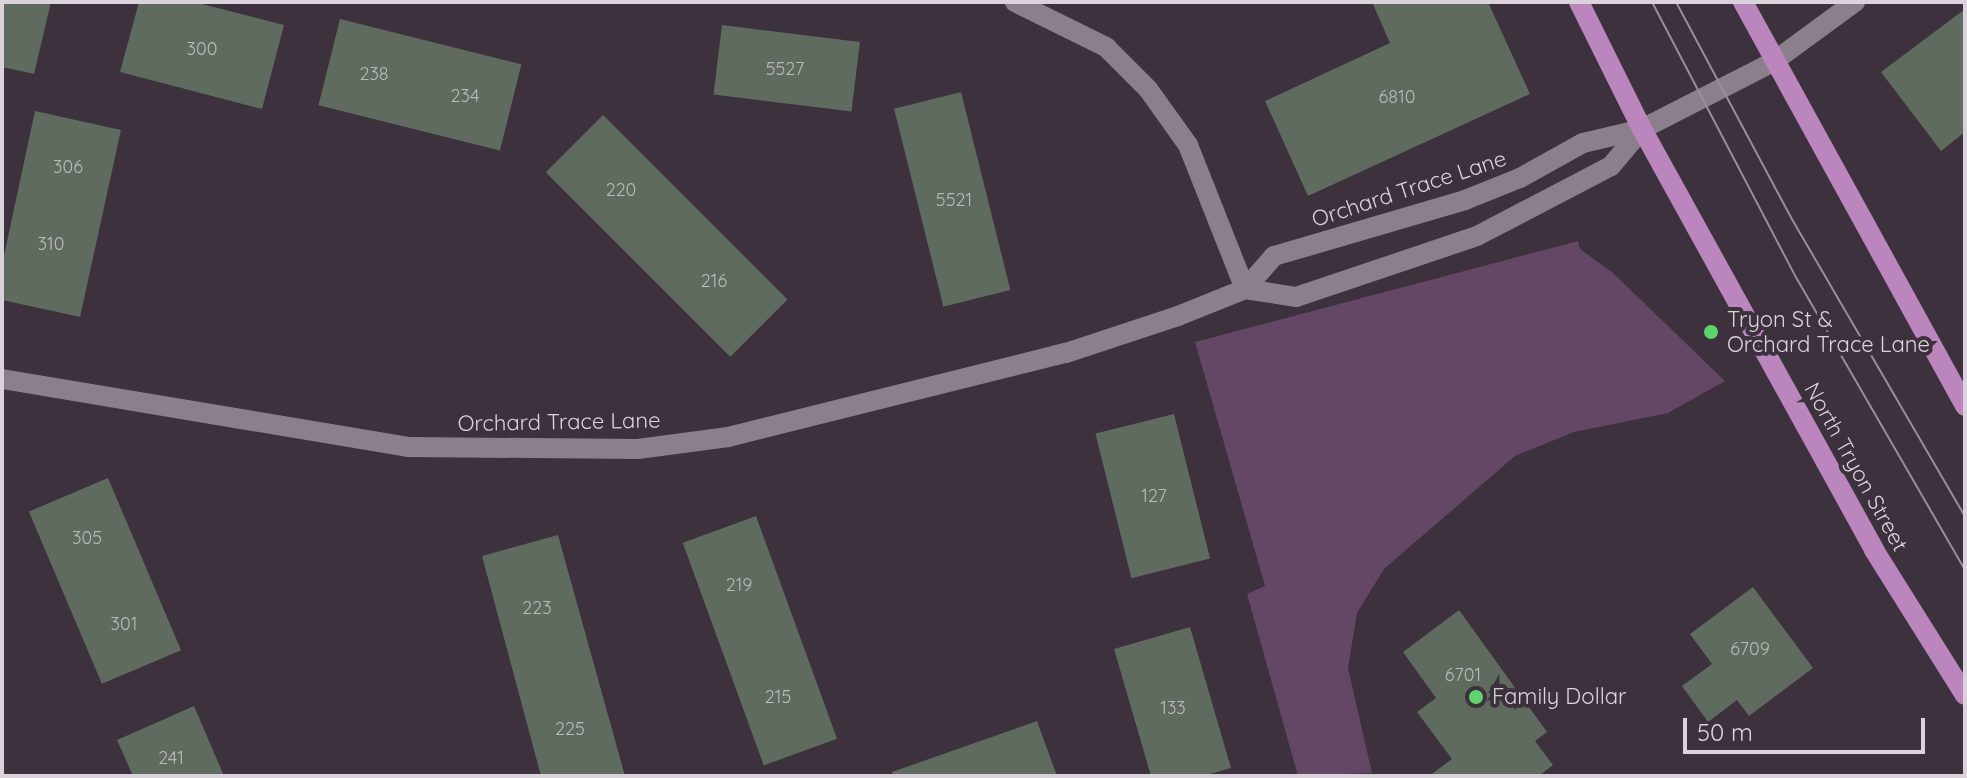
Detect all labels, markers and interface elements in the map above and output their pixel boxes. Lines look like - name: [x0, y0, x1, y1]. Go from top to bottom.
- house number: 300: [187, 38, 217, 60]
- house number: 5527: [766, 58, 804, 80]
- house number: 238: [359, 63, 389, 85]
- house number: 234: [451, 85, 479, 107]
- house number: 6810: [1379, 86, 1415, 108]
- street label: Orchard Trace Lane: [1308, 145, 1510, 233]
- house number: 306: [53, 156, 83, 178]
- house number: 220: [606, 179, 636, 201]
- house number: 5521: [936, 189, 972, 211]
- house number: 310: [38, 233, 64, 255]
- house number: 216: [701, 270, 727, 292]
- place label: Tryon St & Orchard Trace Lane: [1727, 306, 1930, 358]
- marker: Tryon St & Orchard Trace Lane: [1702, 323, 1720, 341]
- street label: North Tryon Street: [1799, 378, 1913, 556]
- street label: Orchard Trace Lane: [457, 407, 661, 437]
- house number: 127: [1141, 485, 1167, 507]
- house number: 305: [72, 527, 102, 549]
- house number: 219: [726, 574, 752, 596]
- house number: 223: [522, 597, 552, 619]
- house number: 301: [111, 613, 137, 635]
- house number: 6709: [1730, 638, 1770, 660]
- house number: 6701: [1445, 664, 1481, 686]
- place label: Family Dollar: [1492, 684, 1627, 710]
- house number: 215: [765, 686, 791, 708]
- marker: Family Dollar: [1467, 688, 1485, 706]
- house number: 133: [1160, 697, 1186, 719]
- scale bar: [1687, 702, 1929, 752]
- text: 50 m: [1697, 717, 1753, 747]
- house number: 225: [555, 718, 585, 740]
- house number: 241: [158, 747, 184, 769]

